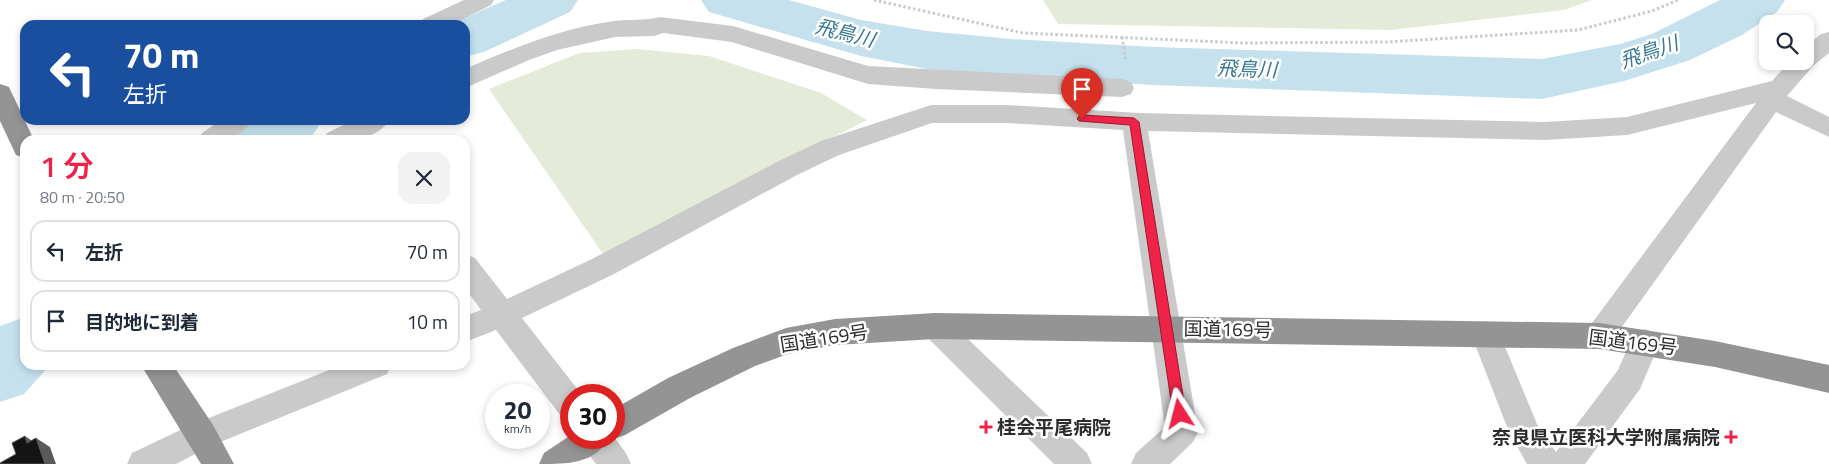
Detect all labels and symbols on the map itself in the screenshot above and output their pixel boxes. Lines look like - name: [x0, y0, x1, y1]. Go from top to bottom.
- water label: 飛鳥川: [812, 10, 880, 55]
- water label: 飛鳥川: [1615, 26, 1684, 76]
- water label: 飛鳥川: [1216, 52, 1280, 85]
- pin: [1061, 68, 1103, 119]
- street label: 国道169号: [1183, 313, 1273, 344]
- street label: 国道169号: [778, 316, 870, 359]
- street label: 国道169号: [1587, 322, 1679, 361]
- speed limit sign: 30: [560, 384, 625, 449]
- position arrow: [1153, 387, 1205, 439]
- place label: 桂会平尾病院: [997, 412, 1111, 441]
- marker: 桂会平尾病院: [979, 420, 993, 434]
- place label: 奈良県立医科大学附属病院: [1492, 422, 1720, 451]
- marker: 奈良県立医科大学附属病院: [1724, 430, 1738, 444]

